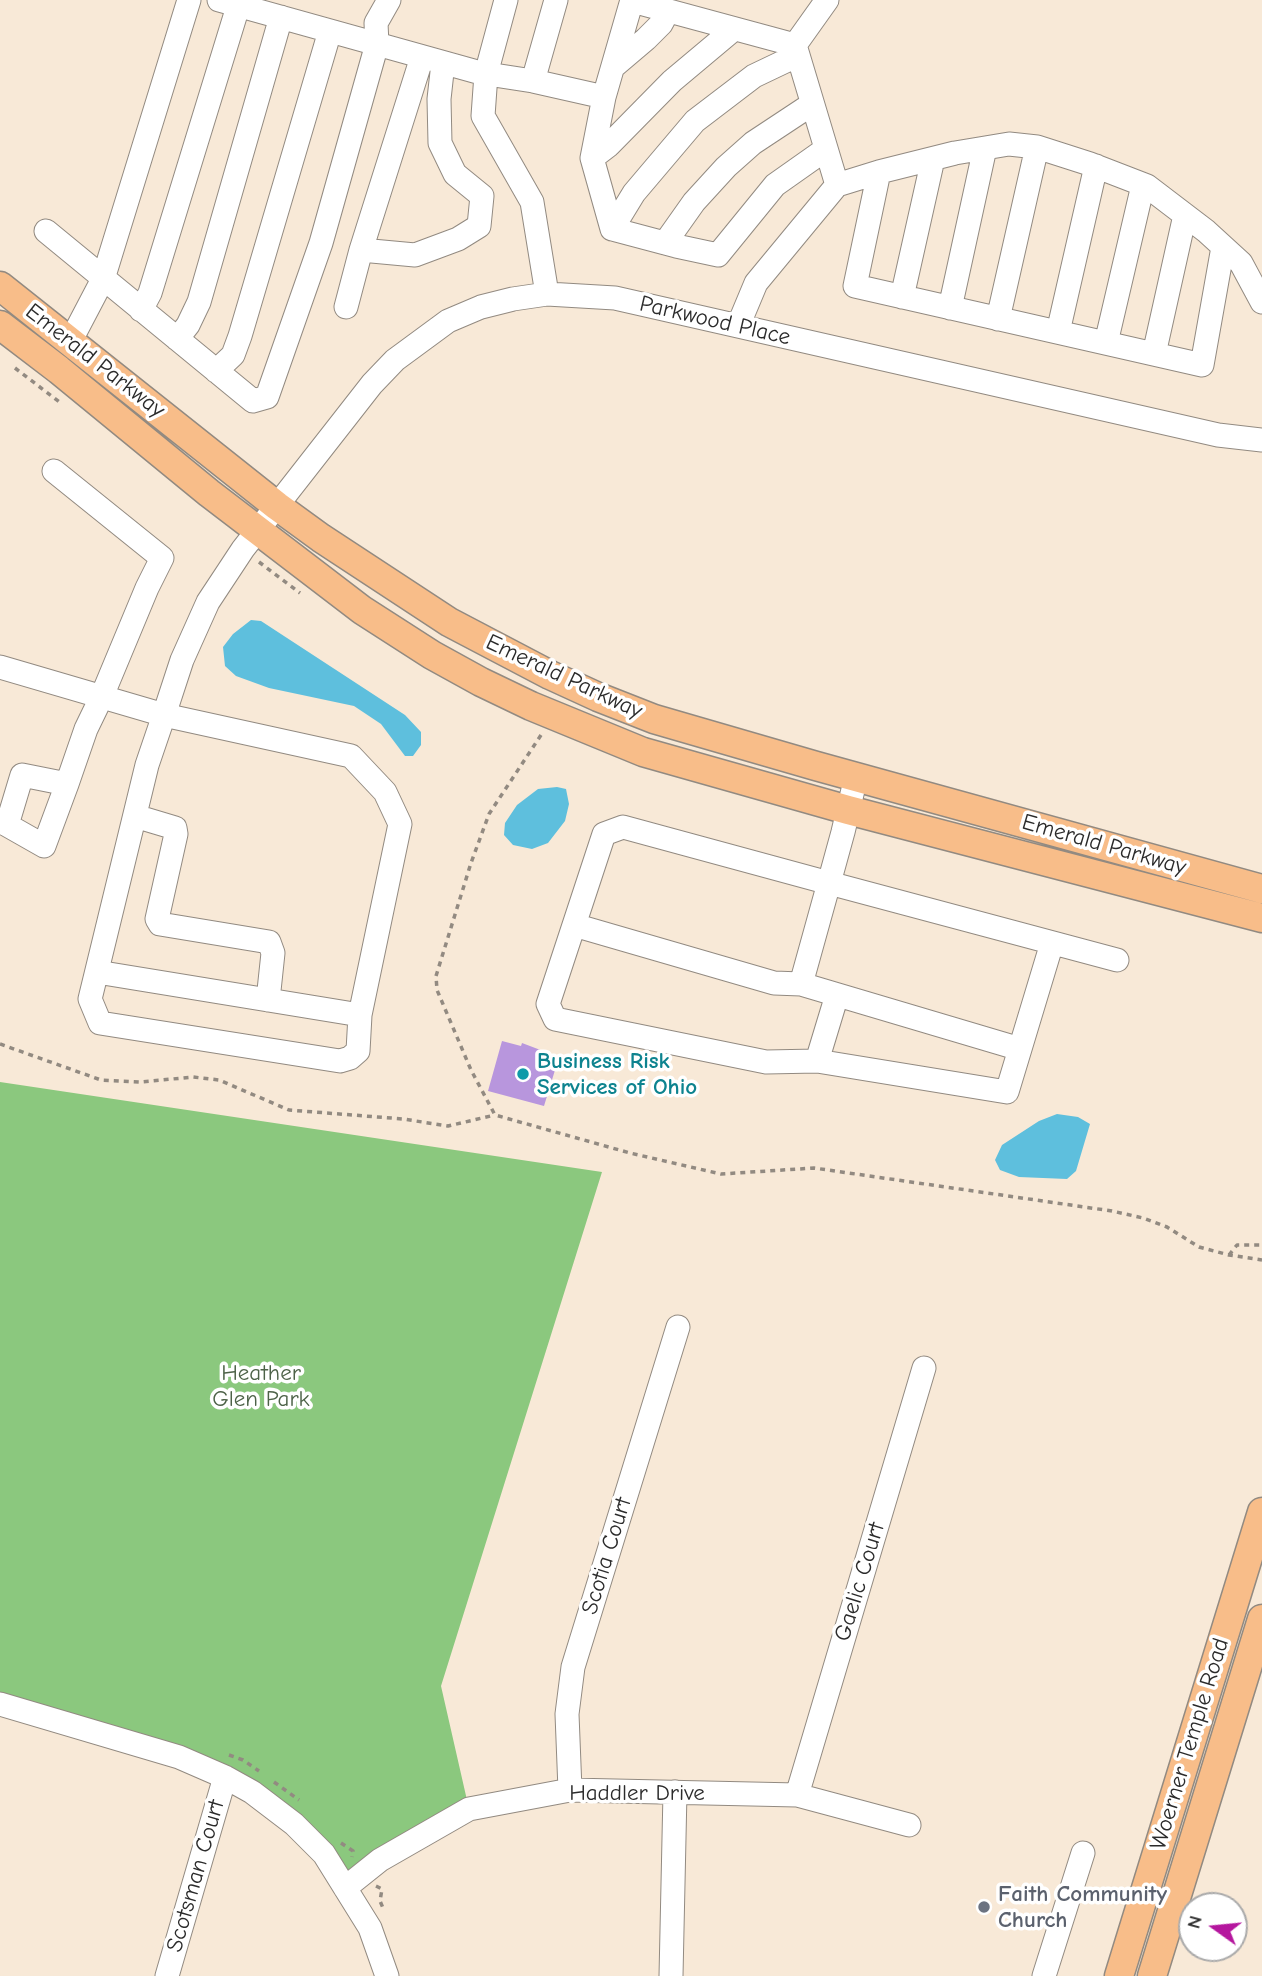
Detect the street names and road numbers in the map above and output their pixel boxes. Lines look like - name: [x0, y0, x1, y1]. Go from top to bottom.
- street label: Parkwood Place: [637, 290, 793, 352]
- street label: Emerald Parkway: [20, 298, 170, 424]
- street label: Emerald Parkway: [481, 629, 647, 725]
- street label: Emerald Parkway: [1019, 808, 1189, 882]
- street label: Scotia Court: [576, 1494, 638, 1618]
- street label: Gaelic Court: [829, 1519, 891, 1645]
- street label: Woerner Temple Road: [1145, 1635, 1235, 1853]
- street label: Haddler Drive: [569, 1779, 705, 1807]
- street label: Scotsman Court: [161, 1797, 231, 1955]

